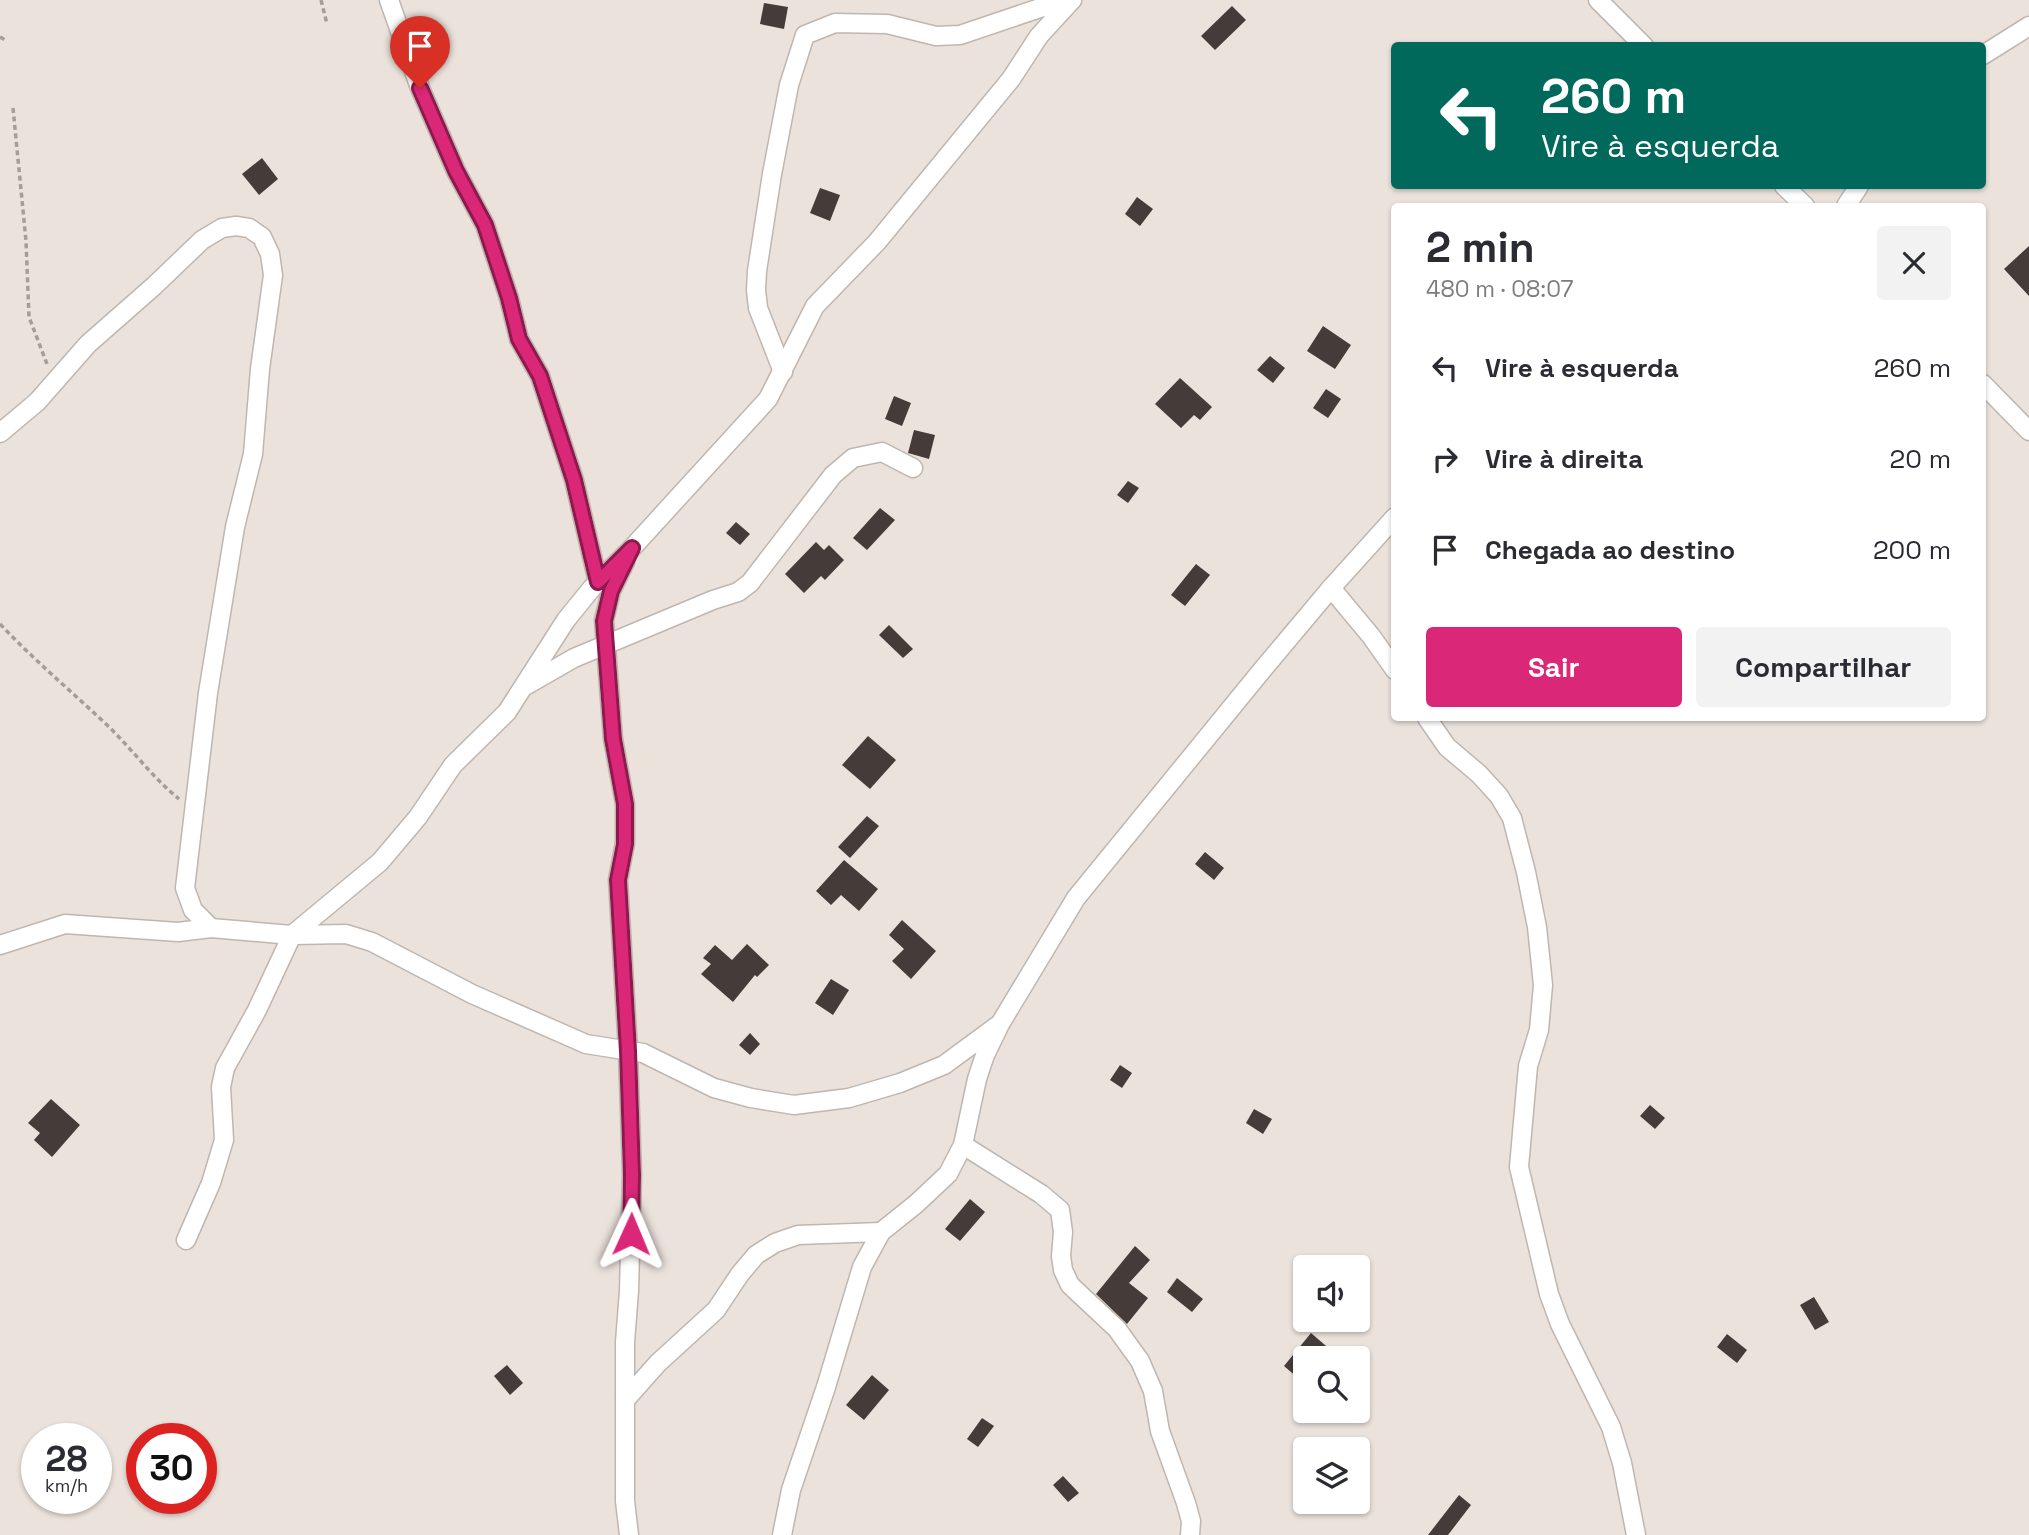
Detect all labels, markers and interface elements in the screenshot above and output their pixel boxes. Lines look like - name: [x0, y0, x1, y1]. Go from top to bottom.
- pin: [390, 16, 450, 88]
- icon: arrive: [401, 27, 439, 65]
- text: 260 m: [1541, 65, 1686, 127]
- icon: left: [1426, 70, 1517, 161]
- text: Vire à esquerda: [1541, 126, 1779, 166]
- text: 2 min: [1426, 221, 1535, 274]
- button: close: [1877, 226, 1951, 300]
- text: 480 m · 08:07: [1426, 274, 1573, 304]
- icon: left: [1426, 349, 1464, 387]
- text: Vire à esquerda: [1485, 351, 1679, 385]
- text: 260 m: [1874, 351, 1951, 385]
- icon: right: [1426, 440, 1464, 478]
- text: Vire à direita: [1485, 442, 1643, 476]
- text: 20 m: [1890, 442, 1951, 476]
- icon: arrive: [1426, 531, 1464, 569]
- text: Chegada ao destino: [1485, 533, 1735, 567]
- text: 200 m: [1873, 533, 1951, 567]
- button: Sair: [1426, 627, 1682, 707]
- button: Compartilhar: [1696, 627, 1951, 707]
- position arrow: [594, 1197, 668, 1271]
- map controls: [1293, 1255, 1370, 1514]
- button: sound: [1293, 1255, 1370, 1332]
- button: search: [1293, 1346, 1370, 1423]
- speed limit sign: 30: [126, 1423, 217, 1514]
- text: 28: [46, 1437, 87, 1481]
- button: layers: [1293, 1437, 1370, 1514]
- text: km/h: [45, 1474, 88, 1497]

